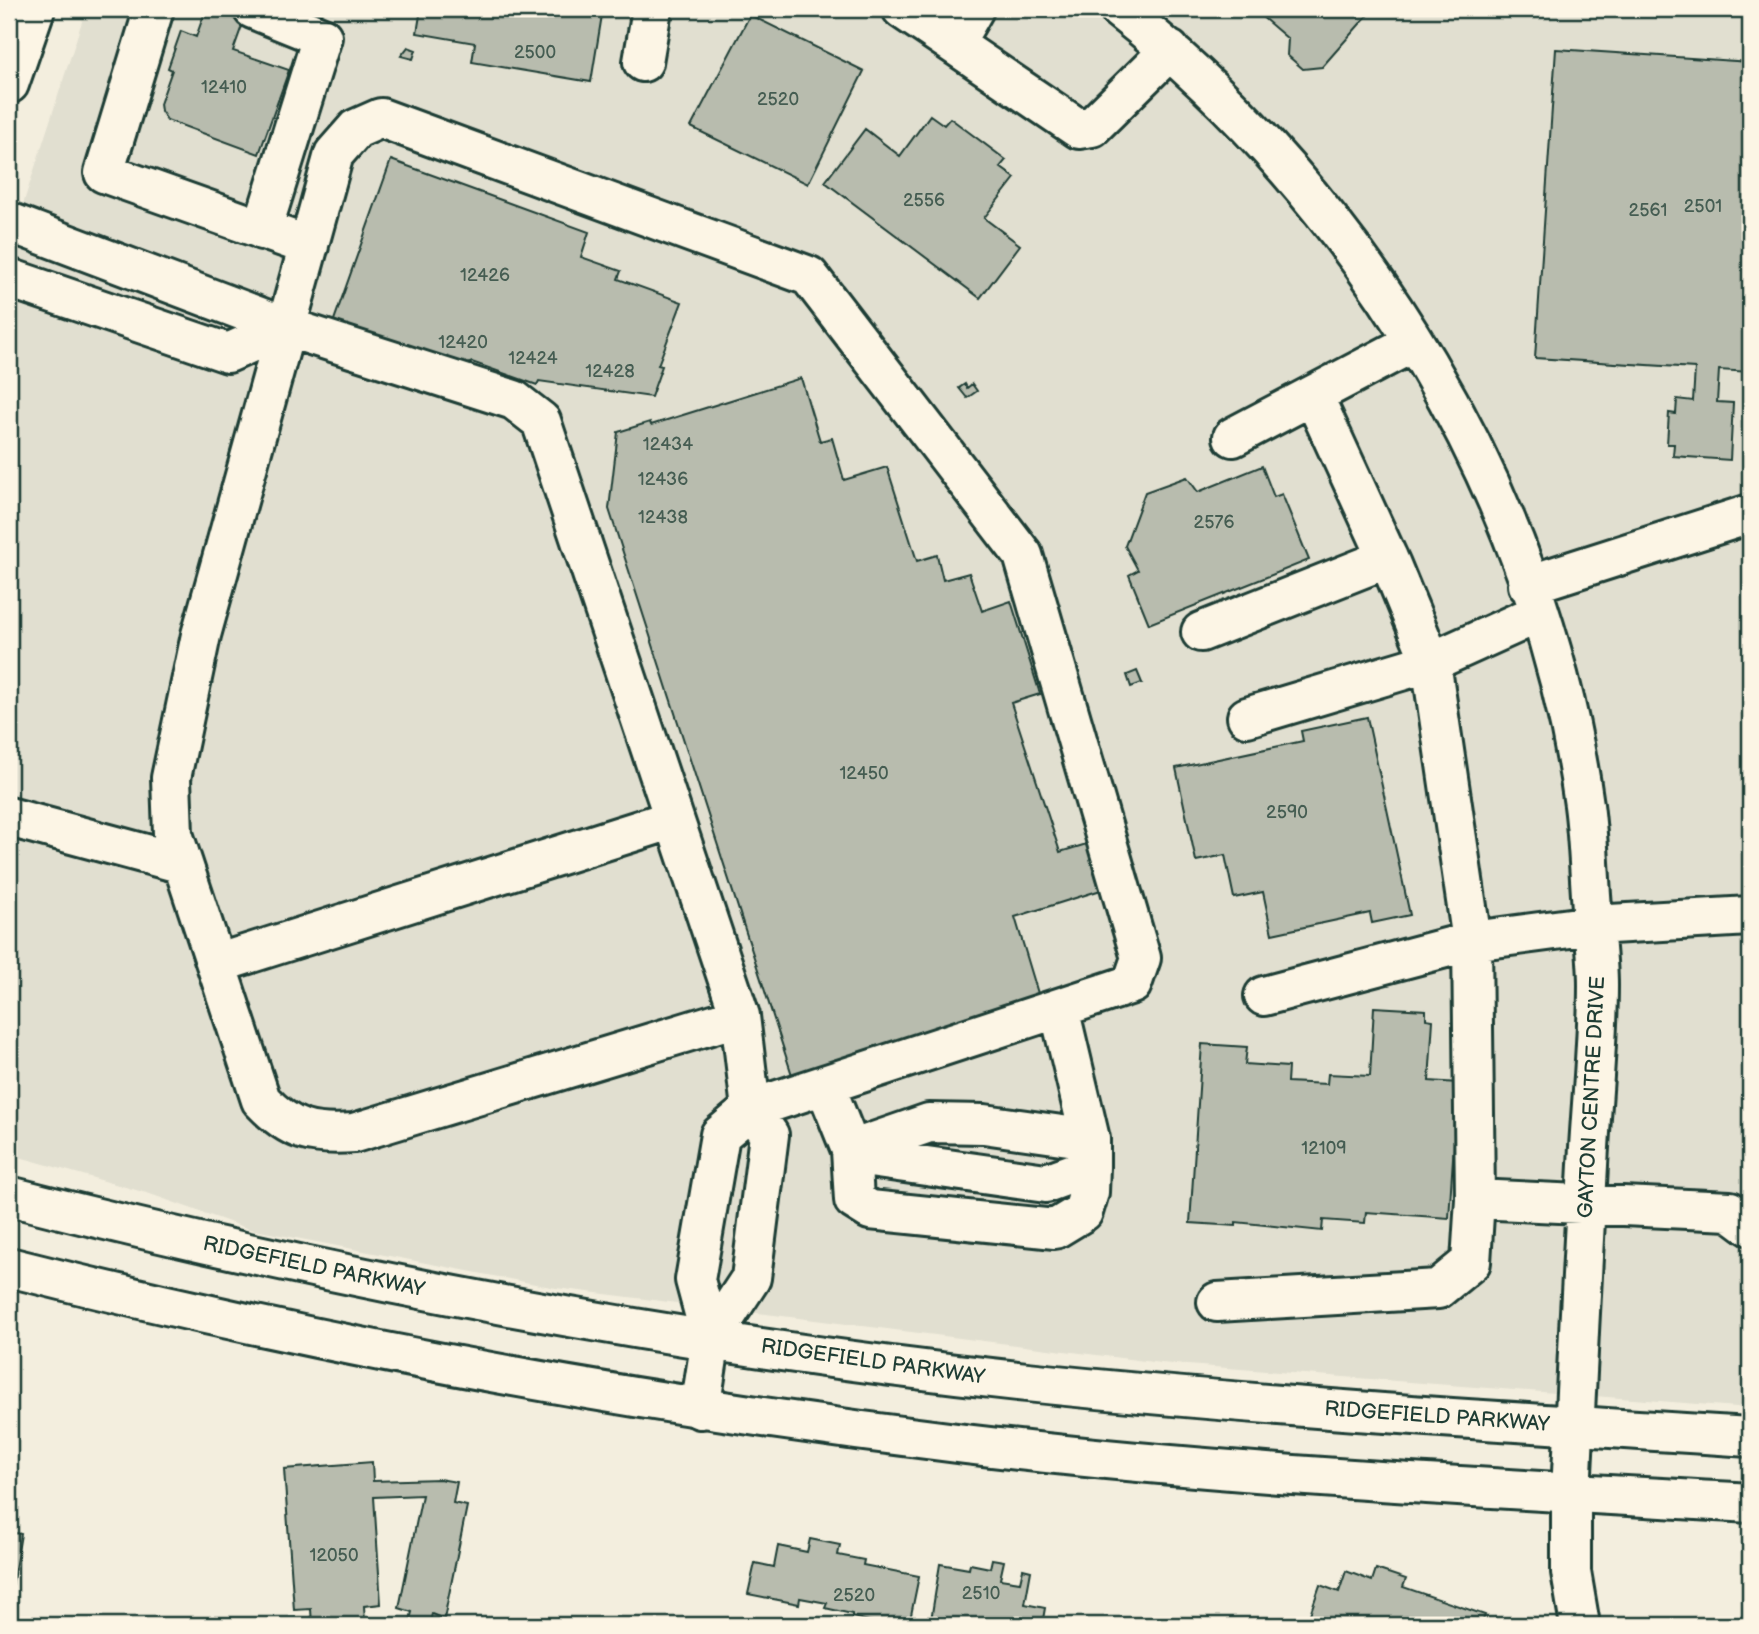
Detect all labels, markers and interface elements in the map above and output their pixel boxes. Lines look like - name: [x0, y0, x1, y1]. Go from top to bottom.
- house number: 2500: [514, 42, 556, 63]
- house number: 12410: [201, 77, 247, 98]
- house number: 2520: [757, 89, 799, 110]
- house number: 2556: [903, 190, 945, 211]
- house number: 2501: [1684, 196, 1722, 217]
- house number: 2561: [1629, 200, 1667, 221]
- house number: 12426: [460, 265, 510, 286]
- house number: 12420: [438, 332, 488, 353]
- house number: 12424: [508, 348, 558, 369]
- house number: 12428: [585, 361, 635, 382]
- house number: 12434: [643, 434, 693, 455]
- house number: 12436: [638, 469, 688, 490]
- house number: 12438: [638, 507, 688, 528]
- house number: 2576: [1194, 512, 1234, 533]
- house number: 12450: [839, 763, 889, 784]
- house number: 2590: [1266, 802, 1308, 823]
- street label: GAYTON CENTRE DRIVE: [1573, 975, 1610, 1219]
- house number: 12109: [1301, 1138, 1347, 1159]
- street label: RIDGEFIELD PARKWAY: [201, 1231, 428, 1302]
- street label: RIDGEFIELD PARKWAY: [759, 1333, 987, 1390]
- street label: RIDGEFIELD PARKWAY: [1323, 1396, 1551, 1437]
- house number: 12050: [309, 1545, 359, 1566]
- house number: 2510: [962, 1583, 1000, 1604]
- house number: 2520: [833, 1585, 875, 1606]

